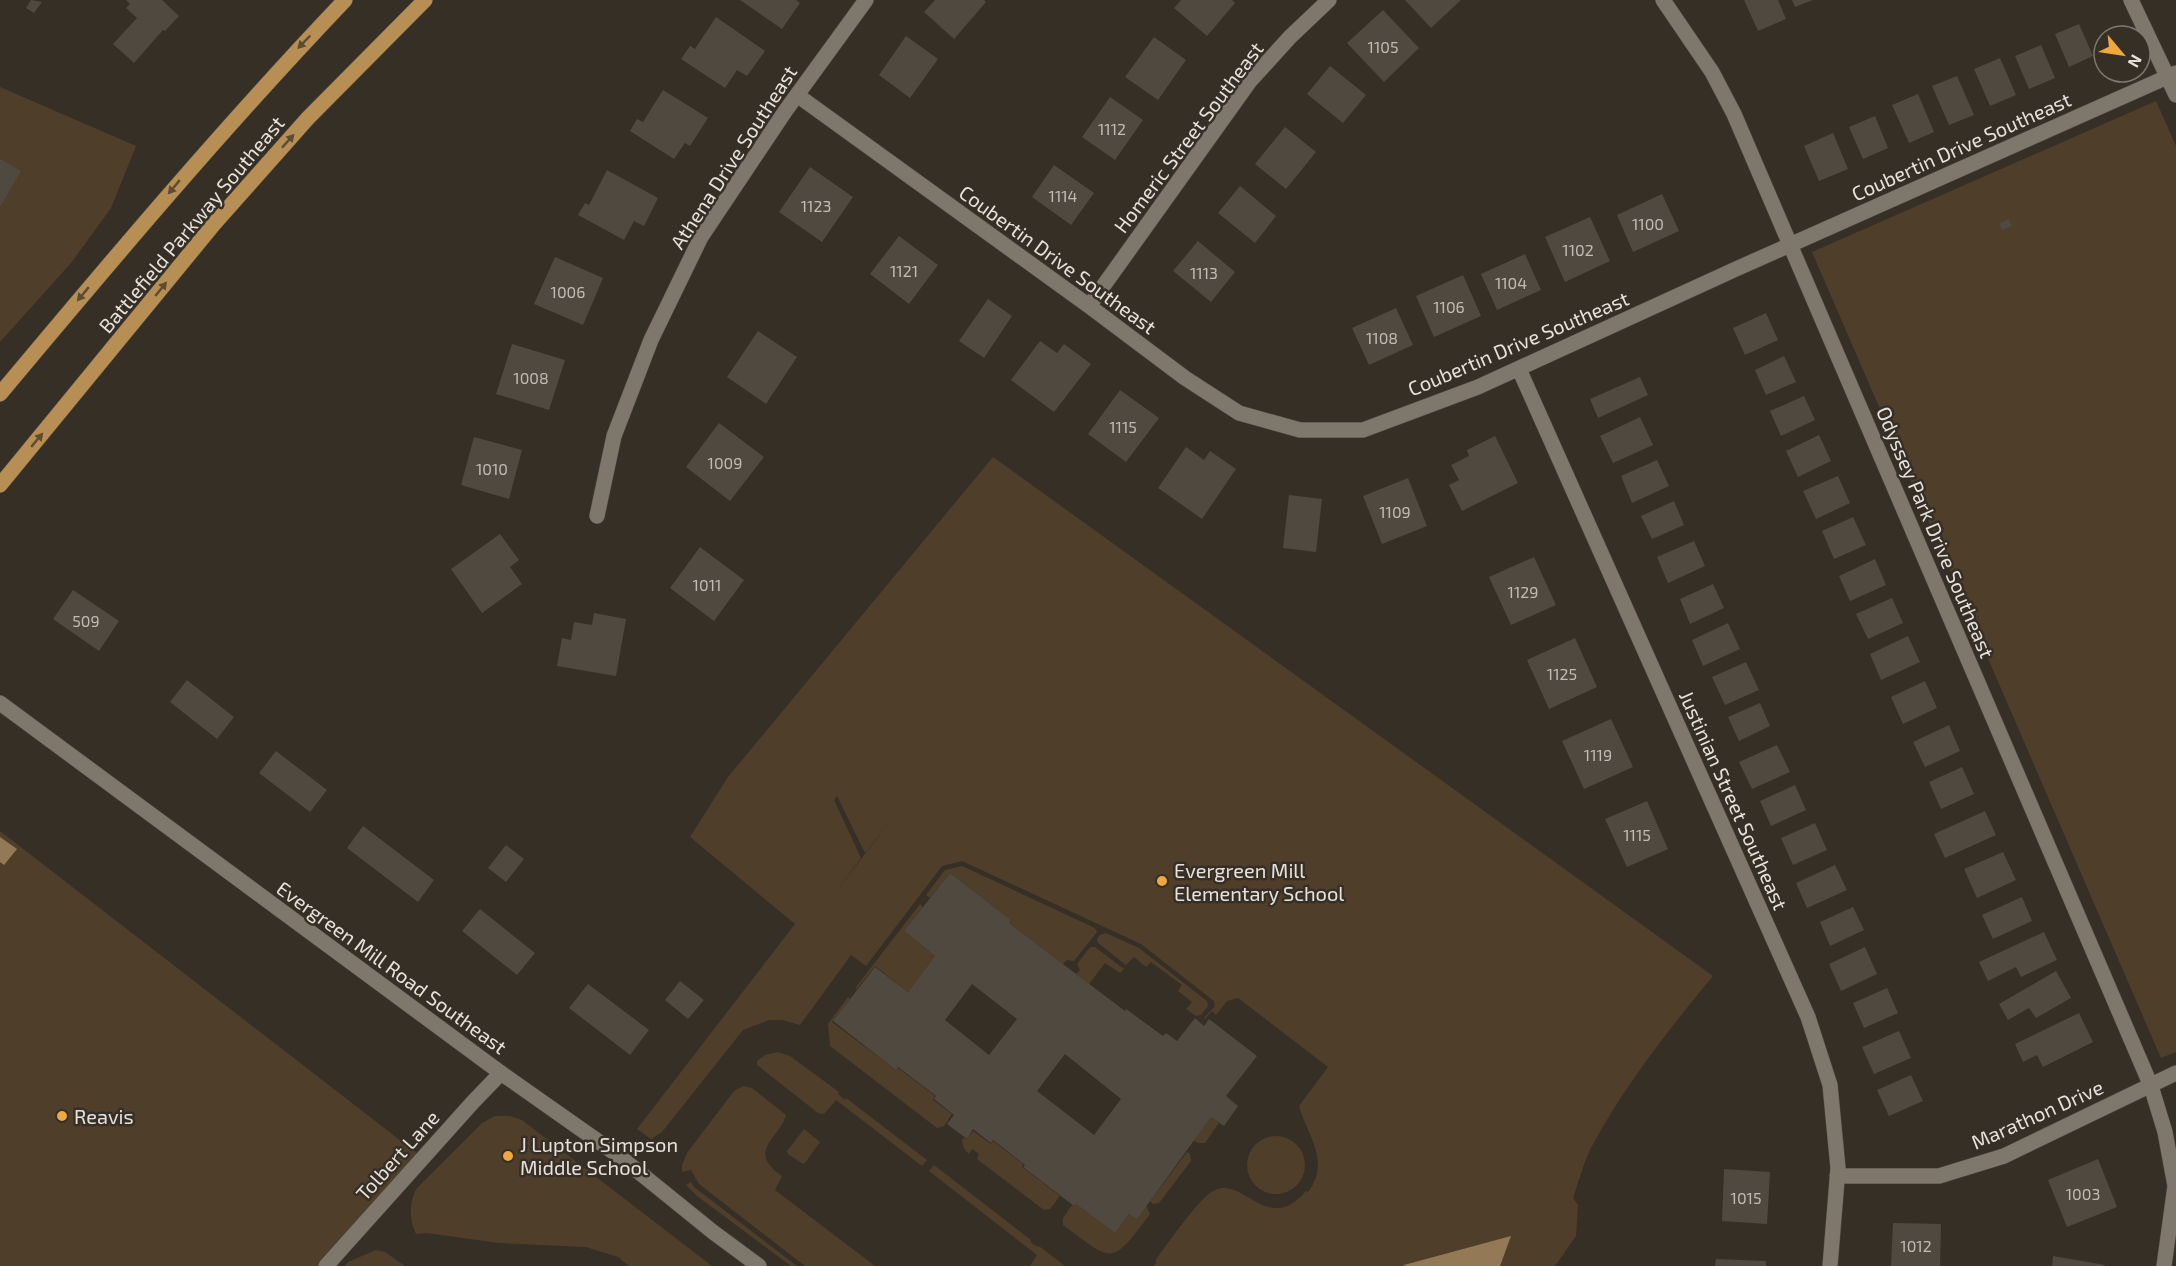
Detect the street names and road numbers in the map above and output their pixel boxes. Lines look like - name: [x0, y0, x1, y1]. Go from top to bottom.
- street label: Homeric Street Southeast: [1108, 36, 1268, 237]
- street label: Athena Drive Southeast: [665, 60, 802, 253]
- street label: Coubertin Drive Southeast: [1848, 87, 2075, 205]
- street label: Battlefield Parkway Southeast: [93, 110, 289, 337]
- street label: Coubertin Drive Southeast: [955, 179, 1161, 339]
- street label: Coubertin Drive Southeast: [1404, 285, 1632, 400]
- street label: Odyssey Park Drive Southeast: [1872, 403, 2000, 662]
- street label: Justinian Street Southeast: [1675, 687, 1793, 914]
- street label: Evergreen Mill Road Southeast: [272, 875, 512, 1059]
- street label: Marathon Drive: [1967, 1074, 2107, 1154]
- street label: Tolbert Lane: [350, 1105, 444, 1205]

